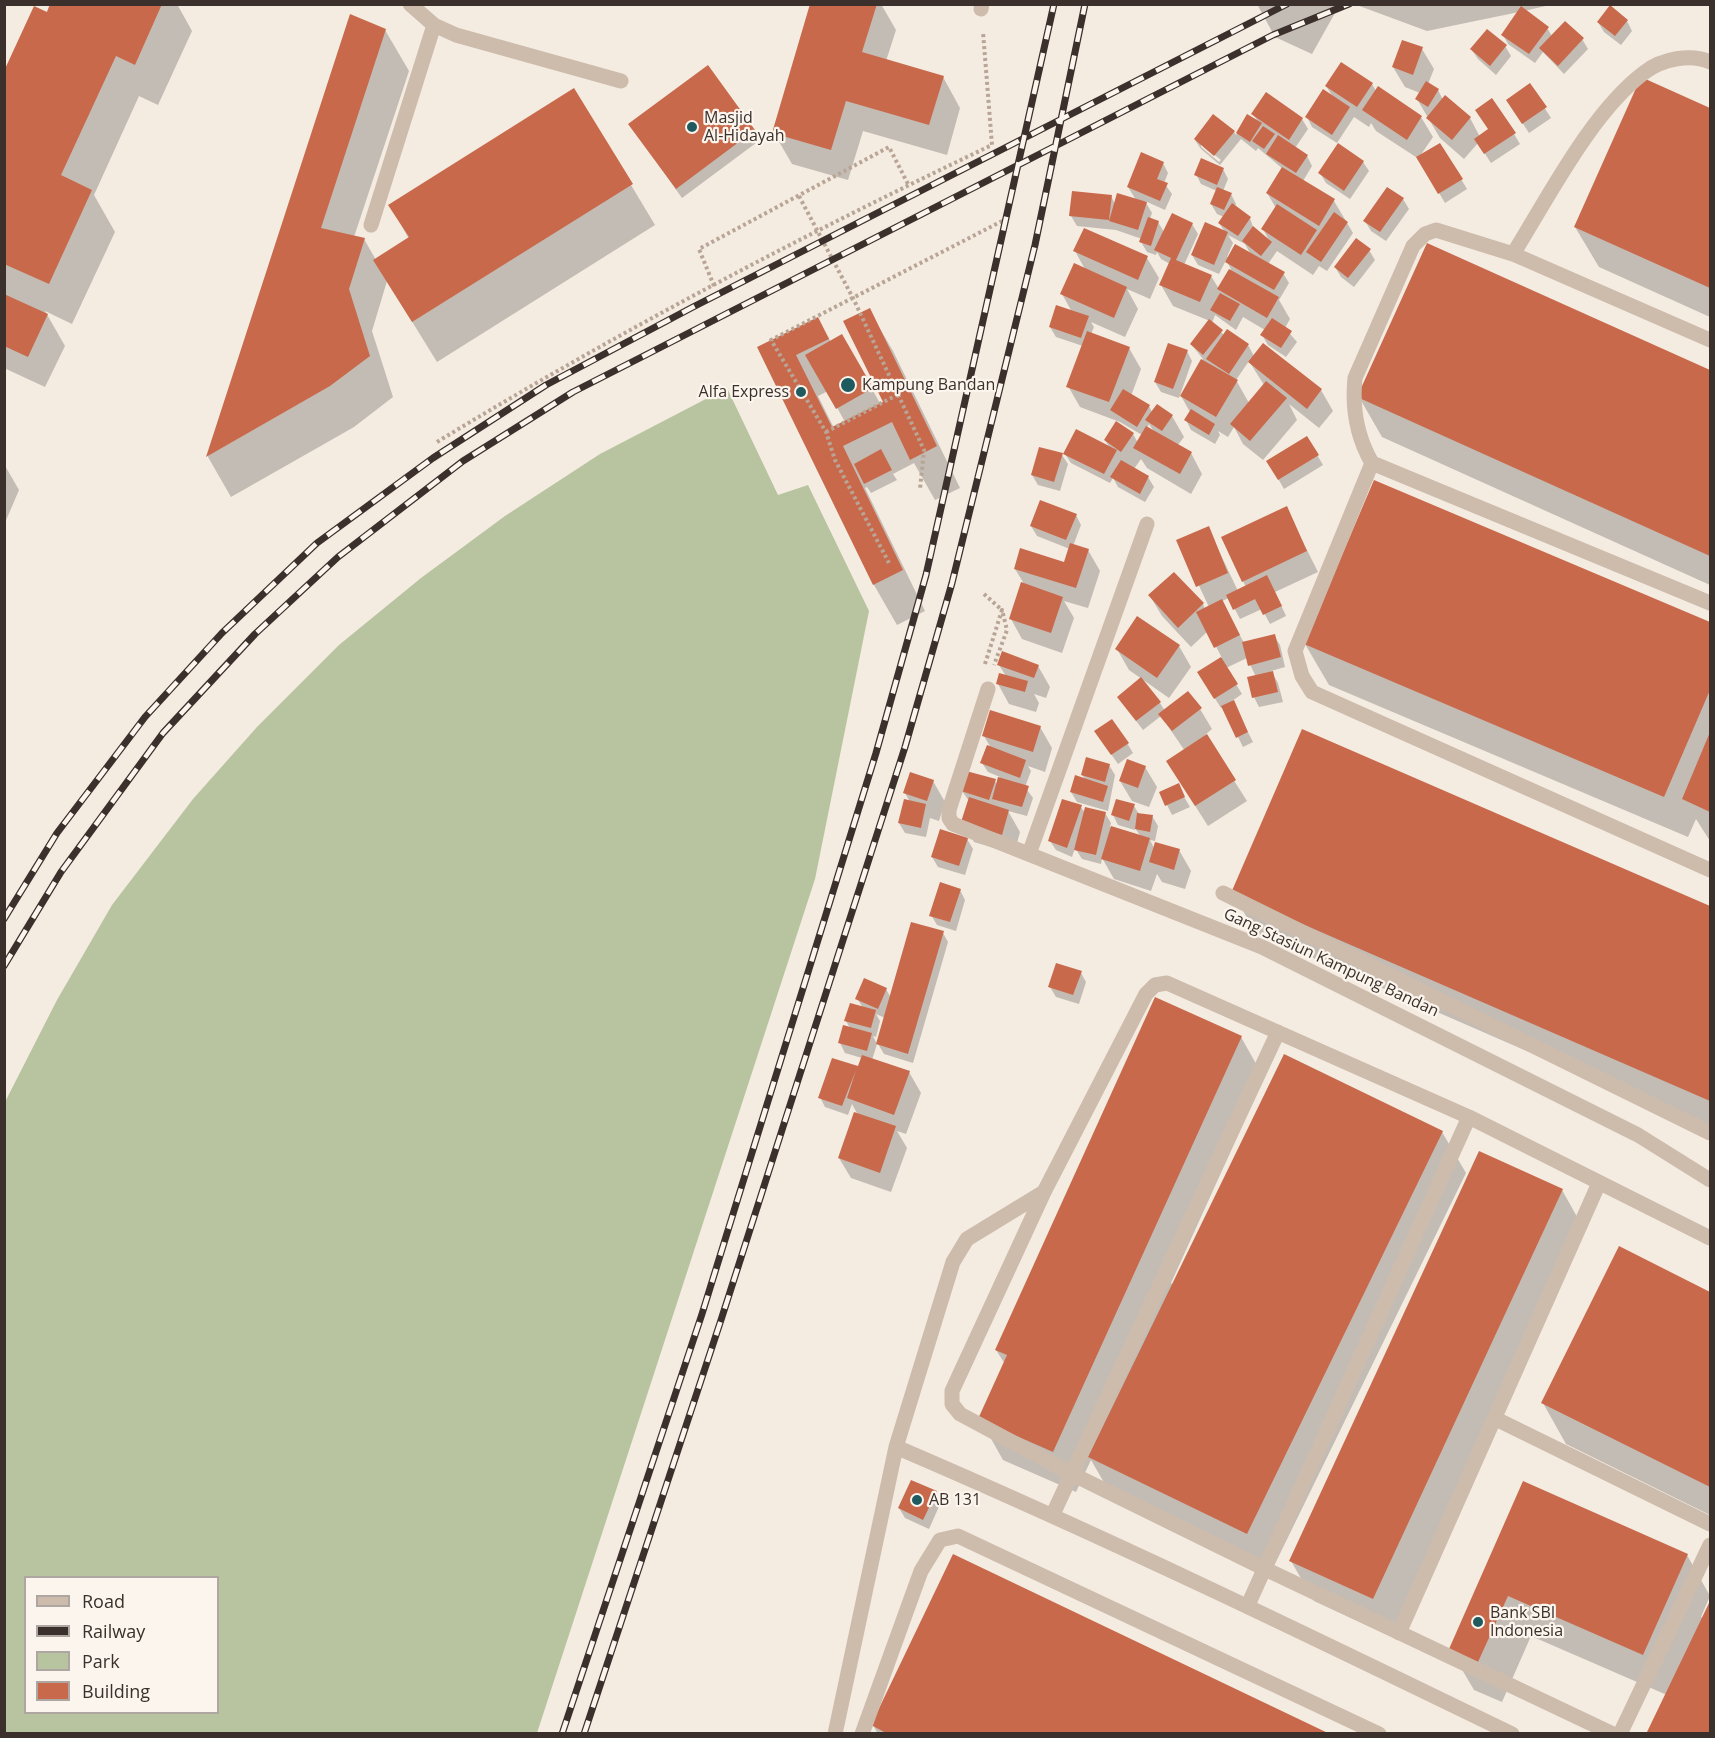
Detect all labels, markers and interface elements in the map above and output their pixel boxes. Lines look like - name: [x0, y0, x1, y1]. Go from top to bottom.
- place label: Masjid Al-Hidayah: [704, 108, 785, 146]
- marker: Masjid Al-Hidayah: [685, 120, 699, 134]
- place label: Kampung Bandan: [862, 375, 995, 395]
- marker: Kampung Bandan: [839, 376, 857, 394]
- place label: Alfa Express: [699, 382, 789, 402]
- marker: Alfa Express: [794, 385, 808, 399]
- street label: Gang Stasiun Kampung Bandan: [1220, 905, 1442, 1021]
- place label: AB 131: [929, 1490, 981, 1510]
- marker: AB 131: [910, 1493, 924, 1507]
- legend: [24, 1576, 219, 1714]
- text: Road: [82, 1589, 125, 1613]
- place label: Bank SBI Indonesia: [1490, 1603, 1563, 1641]
- marker: Bank SBI Indonesia: [1471, 1615, 1485, 1629]
- text: Railway: [82, 1619, 145, 1643]
- text: Park: [82, 1649, 120, 1673]
- text: Building: [82, 1679, 150, 1703]

